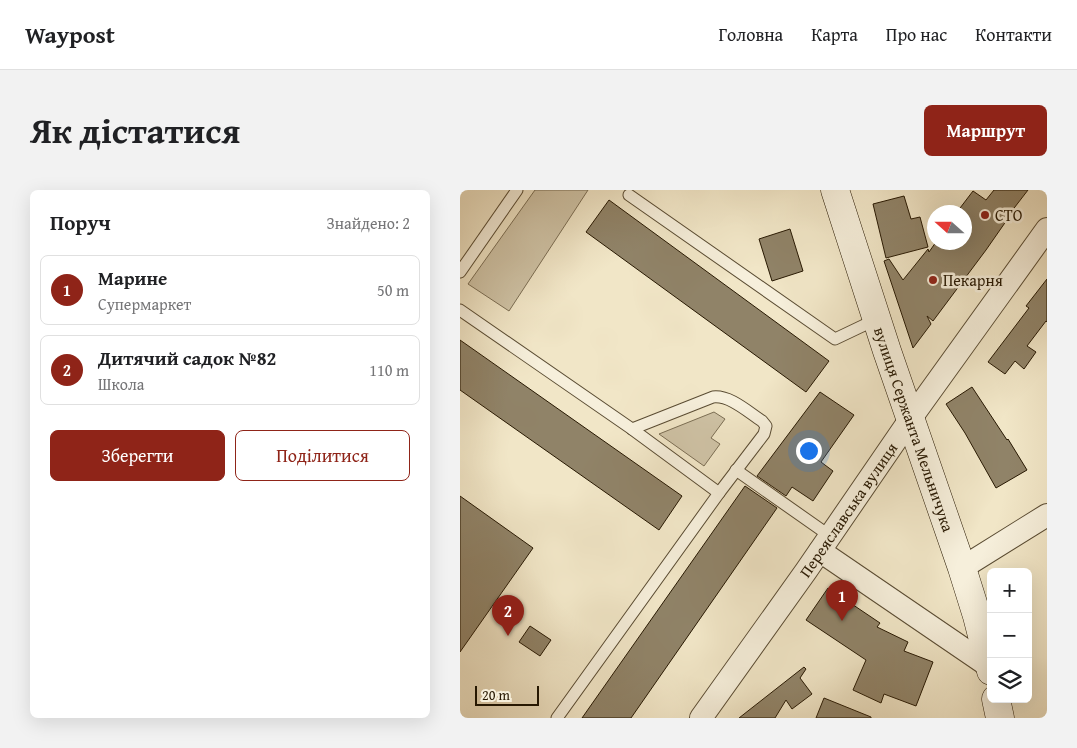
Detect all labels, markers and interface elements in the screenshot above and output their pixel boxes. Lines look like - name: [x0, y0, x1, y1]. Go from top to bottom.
- text: Waypost: [25, 17, 115, 52]
- text: Головна: [718, 21, 783, 48]
- text: Карта: [811, 21, 858, 48]
- text: Про нас: [886, 21, 947, 48]
- text: Контакти: [975, 21, 1052, 48]
- text: Як дістатися: [30, 105, 240, 156]
- button: Маршрут: [924, 105, 1047, 156]
- place label: СТО: [995, 203, 1023, 227]
- north arrow: [927, 205, 972, 250]
- text: Поруч: [50, 207, 111, 238]
- marker: СТО: [979, 209, 991, 221]
- text: Знайдено: 2: [327, 211, 410, 235]
- text: Марине: [98, 264, 167, 292]
- place label: Пекарня: [943, 268, 1003, 292]
- marker: Пекарня: [927, 274, 939, 286]
- text: 1: [63, 278, 71, 302]
- text: 50 m: [377, 278, 409, 302]
- text: Супермаркет: [98, 292, 191, 316]
- street label: вулиця Сержанта Мельничука: [868, 324, 961, 535]
- text: Дитячий садок №82: [98, 344, 276, 372]
- text: 2: [63, 358, 71, 382]
- text: 110 m: [369, 358, 409, 382]
- text: Школа: [98, 372, 144, 396]
- button: Зберегти: [50, 430, 225, 481]
- button: Поділитися: [235, 430, 410, 481]
- street label: Переяславська вулиця: [793, 437, 903, 582]
- your location: [796, 438, 822, 464]
- map controls: [987, 568, 1032, 703]
- button: +: [987, 568, 1032, 613]
- pin: 1: [826, 580, 858, 621]
- pin: 2: [492, 595, 524, 636]
- button: −: [987, 613, 1032, 658]
- button: layers: [987, 658, 1032, 703]
- scale bar: [475, 683, 539, 706]
- text: 20 m: [482, 685, 510, 705]

